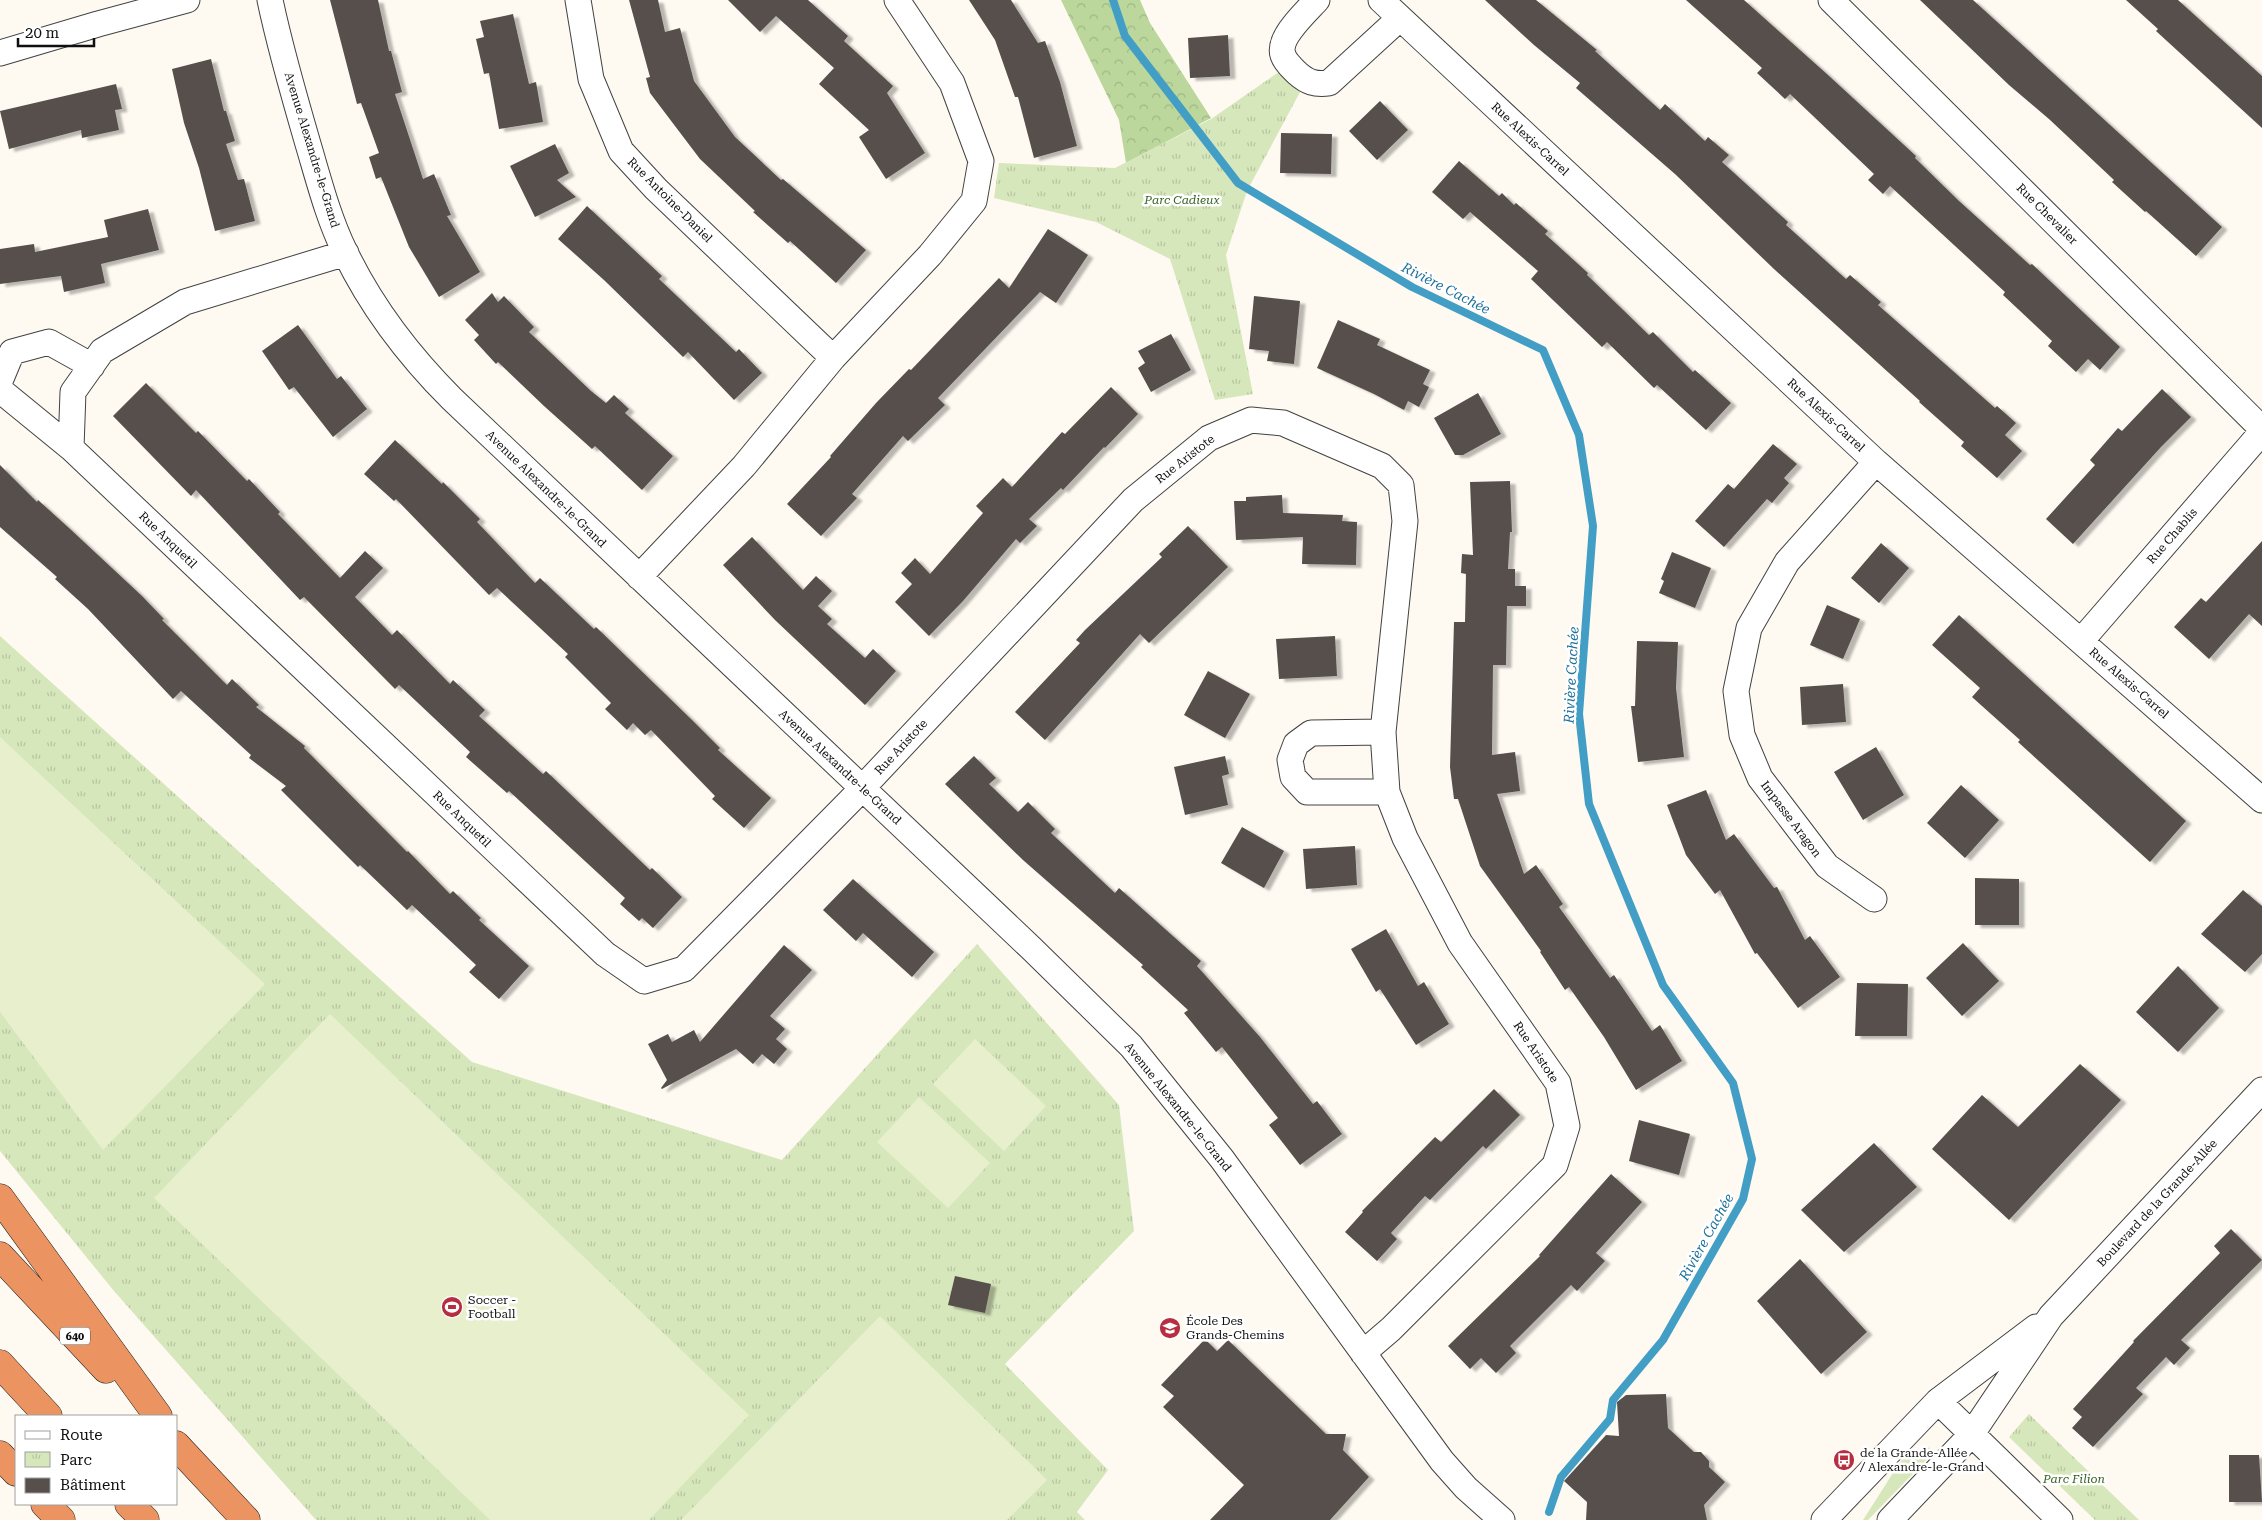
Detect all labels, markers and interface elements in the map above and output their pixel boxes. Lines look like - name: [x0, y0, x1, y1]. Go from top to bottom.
- scale bar: [18, 15, 94, 47]
- text: 20 m: [25, 24, 60, 42]
- street label: Avenue Alexandre-le-Grand: [282, 70, 342, 230]
- street label: Rue Alexis-Carrel: [1488, 100, 1572, 179]
- street label: Rue Antoine-Daniel: [625, 155, 715, 245]
- street label: Rue Chevalier: [2014, 181, 2080, 247]
- park label: Parc Cadieux: [1143, 193, 1220, 207]
- water label: Rivière Cachée: [1398, 258, 1493, 317]
- street label: Rue Alexis-Carrel: [1784, 376, 1868, 455]
- street label: Avenue Alexandre-le-Grand: [483, 428, 609, 551]
- street label: Rue Aristote: [1153, 431, 1218, 486]
- street label: Rue Chablis: [2144, 505, 2200, 567]
- street label: Rue Anquetil: [136, 509, 200, 571]
- water label: Rivière Cachée: [1560, 626, 1582, 725]
- street label: Rue Alexis-Carrel: [2086, 645, 2172, 722]
- street label: Avenue Alexandre-le-Grand: [776, 707, 904, 828]
- street label: Rue Aristote: [872, 716, 931, 778]
- street label: Impasse Aragon: [1758, 778, 1824, 860]
- street label: Rue Anquetil: [430, 788, 494, 850]
- street label: Rue Aristote: [1510, 1019, 1562, 1086]
- street label: Avenue Alexandre-le-Grand: [1122, 1040, 1235, 1175]
- street label: Boulevard de la Grande-Allée: [2094, 1136, 2220, 1270]
- water label: Rivière Cachée: [1675, 1191, 1736, 1284]
- place label: Soccer - Football: [468, 1293, 516, 1321]
- sports icon: Soccer - Football: [440, 1295, 464, 1319]
- place label: École Des Grands-Chemins: [1186, 1314, 1285, 1342]
- school or university icon: École Des Grands-Chemins: [1158, 1316, 1182, 1340]
- road number: 640: [60, 1328, 90, 1344]
- legend: [15, 1415, 178, 1505]
- text: Route: [60, 1426, 102, 1444]
- place label: de la Grande-Allée / Alexandre-le-Grand: [1859, 1446, 1984, 1474]
- bus stop icon: de la Grande-Allée / Alexandre-le-Grand: [1832, 1448, 1856, 1472]
- text: Parc: [60, 1451, 92, 1469]
- park label: Parc Filion: [2042, 1472, 2105, 1486]
- text: Bâtiment: [60, 1476, 126, 1494]

